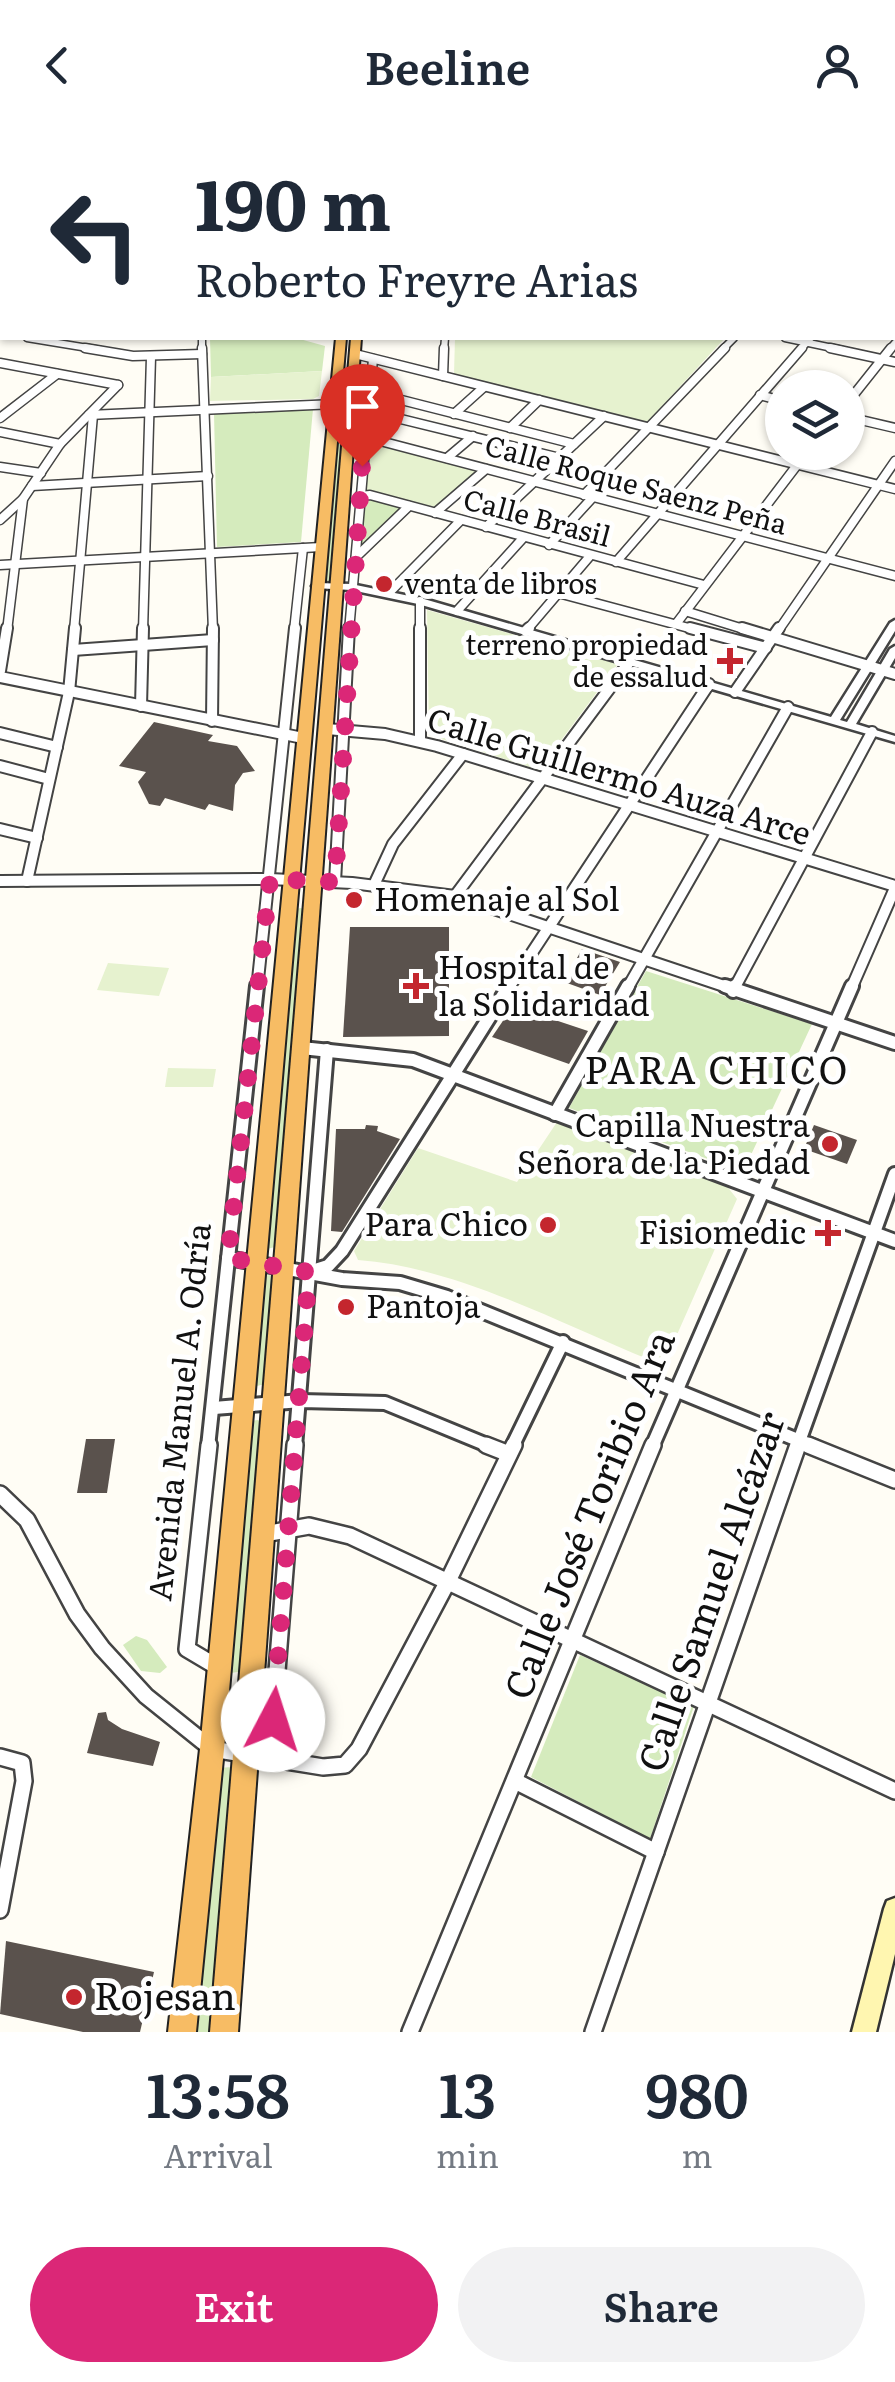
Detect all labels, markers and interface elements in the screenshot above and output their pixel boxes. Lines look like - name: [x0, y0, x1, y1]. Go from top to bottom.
- text: Beeline: [365, 32, 530, 99]
- icon: back: [30, 38, 85, 93]
- icon: person: [810, 38, 865, 93]
- text: 190 m: [195, 149, 391, 253]
- icon: left: [30, 170, 160, 300]
- text: Roberto Freyre Arias: [195, 244, 638, 311]
- pin: [320, 364, 405, 467]
- map controls: [765, 370, 865, 470]
- button: layers: [765, 370, 865, 470]
- icon: arrive: [335, 379, 390, 434]
- street label: Calle Roque Saenz Peña: [481, 422, 792, 544]
- street label: Calle Brasil: [459, 476, 616, 556]
- place label: venta de libros: [404, 561, 597, 603]
- marker: venta de libros: [373, 573, 395, 595]
- place label: terreno propiedad de essalud: [465, 622, 708, 696]
- marker: terreno propiedad de essalud: [717, 648, 743, 674]
- street label: Calle Guillermo Auza Arce: [422, 693, 818, 855]
- place label: Homenaje al Sol: [374, 873, 619, 921]
- marker: Homenaje al Sol: [343, 889, 365, 911]
- place label: Hospital de la Solidaridad: [438, 941, 650, 1026]
- marker: Hospital de la Solidaridad: [403, 973, 429, 999]
- district label: PARA CHICO: [584, 1039, 850, 1096]
- place label: Capilla Nuestra Señora de la Piedad: [517, 1099, 811, 1184]
- marker: Capilla Nuestra Señora de la Piedad: [819, 1133, 841, 1155]
- place label: Para Chico: [365, 1198, 528, 1246]
- place label: Fisiomedic: [639, 1206, 806, 1254]
- marker: Para Chico: [537, 1214, 559, 1236]
- street label: Avenida Manuel A. Odría: [133, 1220, 221, 1603]
- marker: Fisiomedic: [815, 1220, 841, 1246]
- place label: Pantoja: [366, 1280, 481, 1328]
- marker: Pantoja: [335, 1296, 357, 1318]
- street label: Calle José Toribio Ara: [487, 1320, 687, 1707]
- street label: Calle Samuel Alcázar: [620, 1403, 797, 1778]
- position arrow: [221, 1668, 325, 1772]
- place label: Rojesan: [94, 1965, 236, 2022]
- marker: Rojesan: [63, 1986, 85, 2008]
- text: 13:58: [146, 2047, 290, 2136]
- text: 13: [439, 2047, 496, 2136]
- text: 980: [645, 2047, 749, 2136]
- text: Arrival: [163, 2130, 273, 2178]
- text: min: [436, 2130, 499, 2178]
- text: m: [681, 2130, 712, 2178]
- button: Exit: [30, 2247, 438, 2362]
- button: Share: [458, 2247, 865, 2362]

